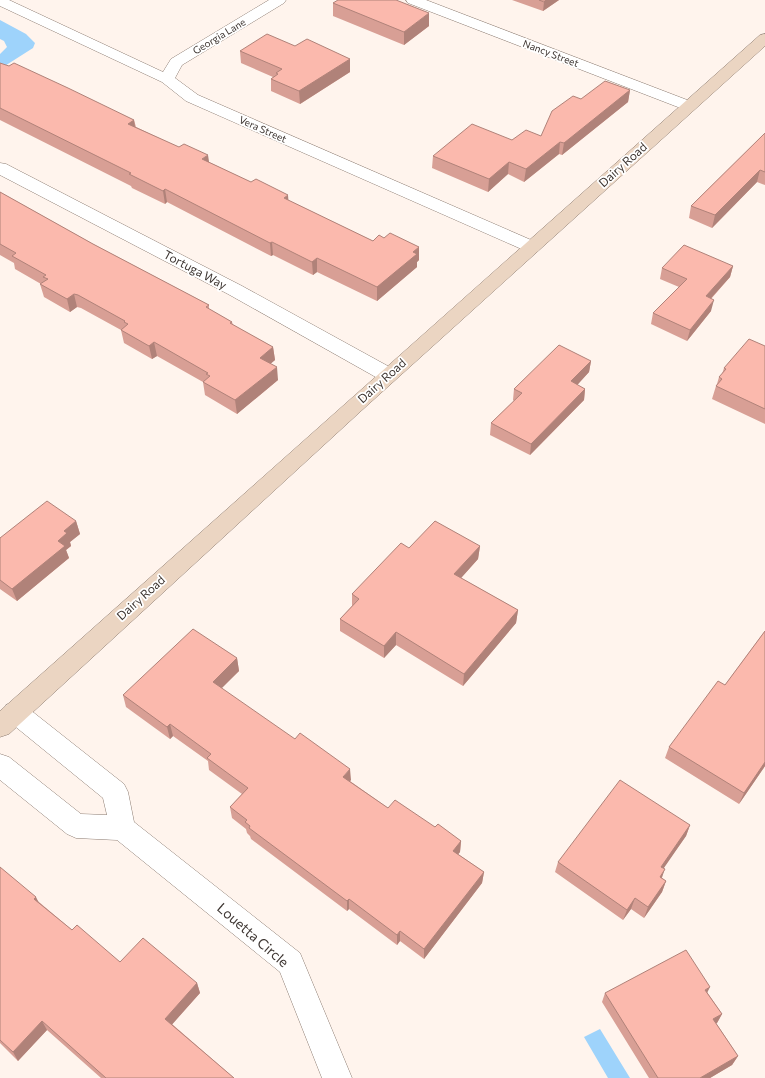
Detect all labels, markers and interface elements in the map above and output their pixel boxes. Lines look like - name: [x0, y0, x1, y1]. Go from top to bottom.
- street label: Georgia Lane: [190, 15, 248, 57]
- street label: Nancy Street: [521, 37, 581, 69]
- street label: Vera Street: [237, 113, 289, 145]
- street label: Dairy Road: [596, 139, 649, 189]
- street label: Tortuga Way: [162, 247, 229, 292]
- street label: Dairy Road: [355, 355, 408, 405]
- street label: Dairy Road: [114, 572, 167, 622]
- street label: Louetta Circle: [214, 899, 293, 970]

